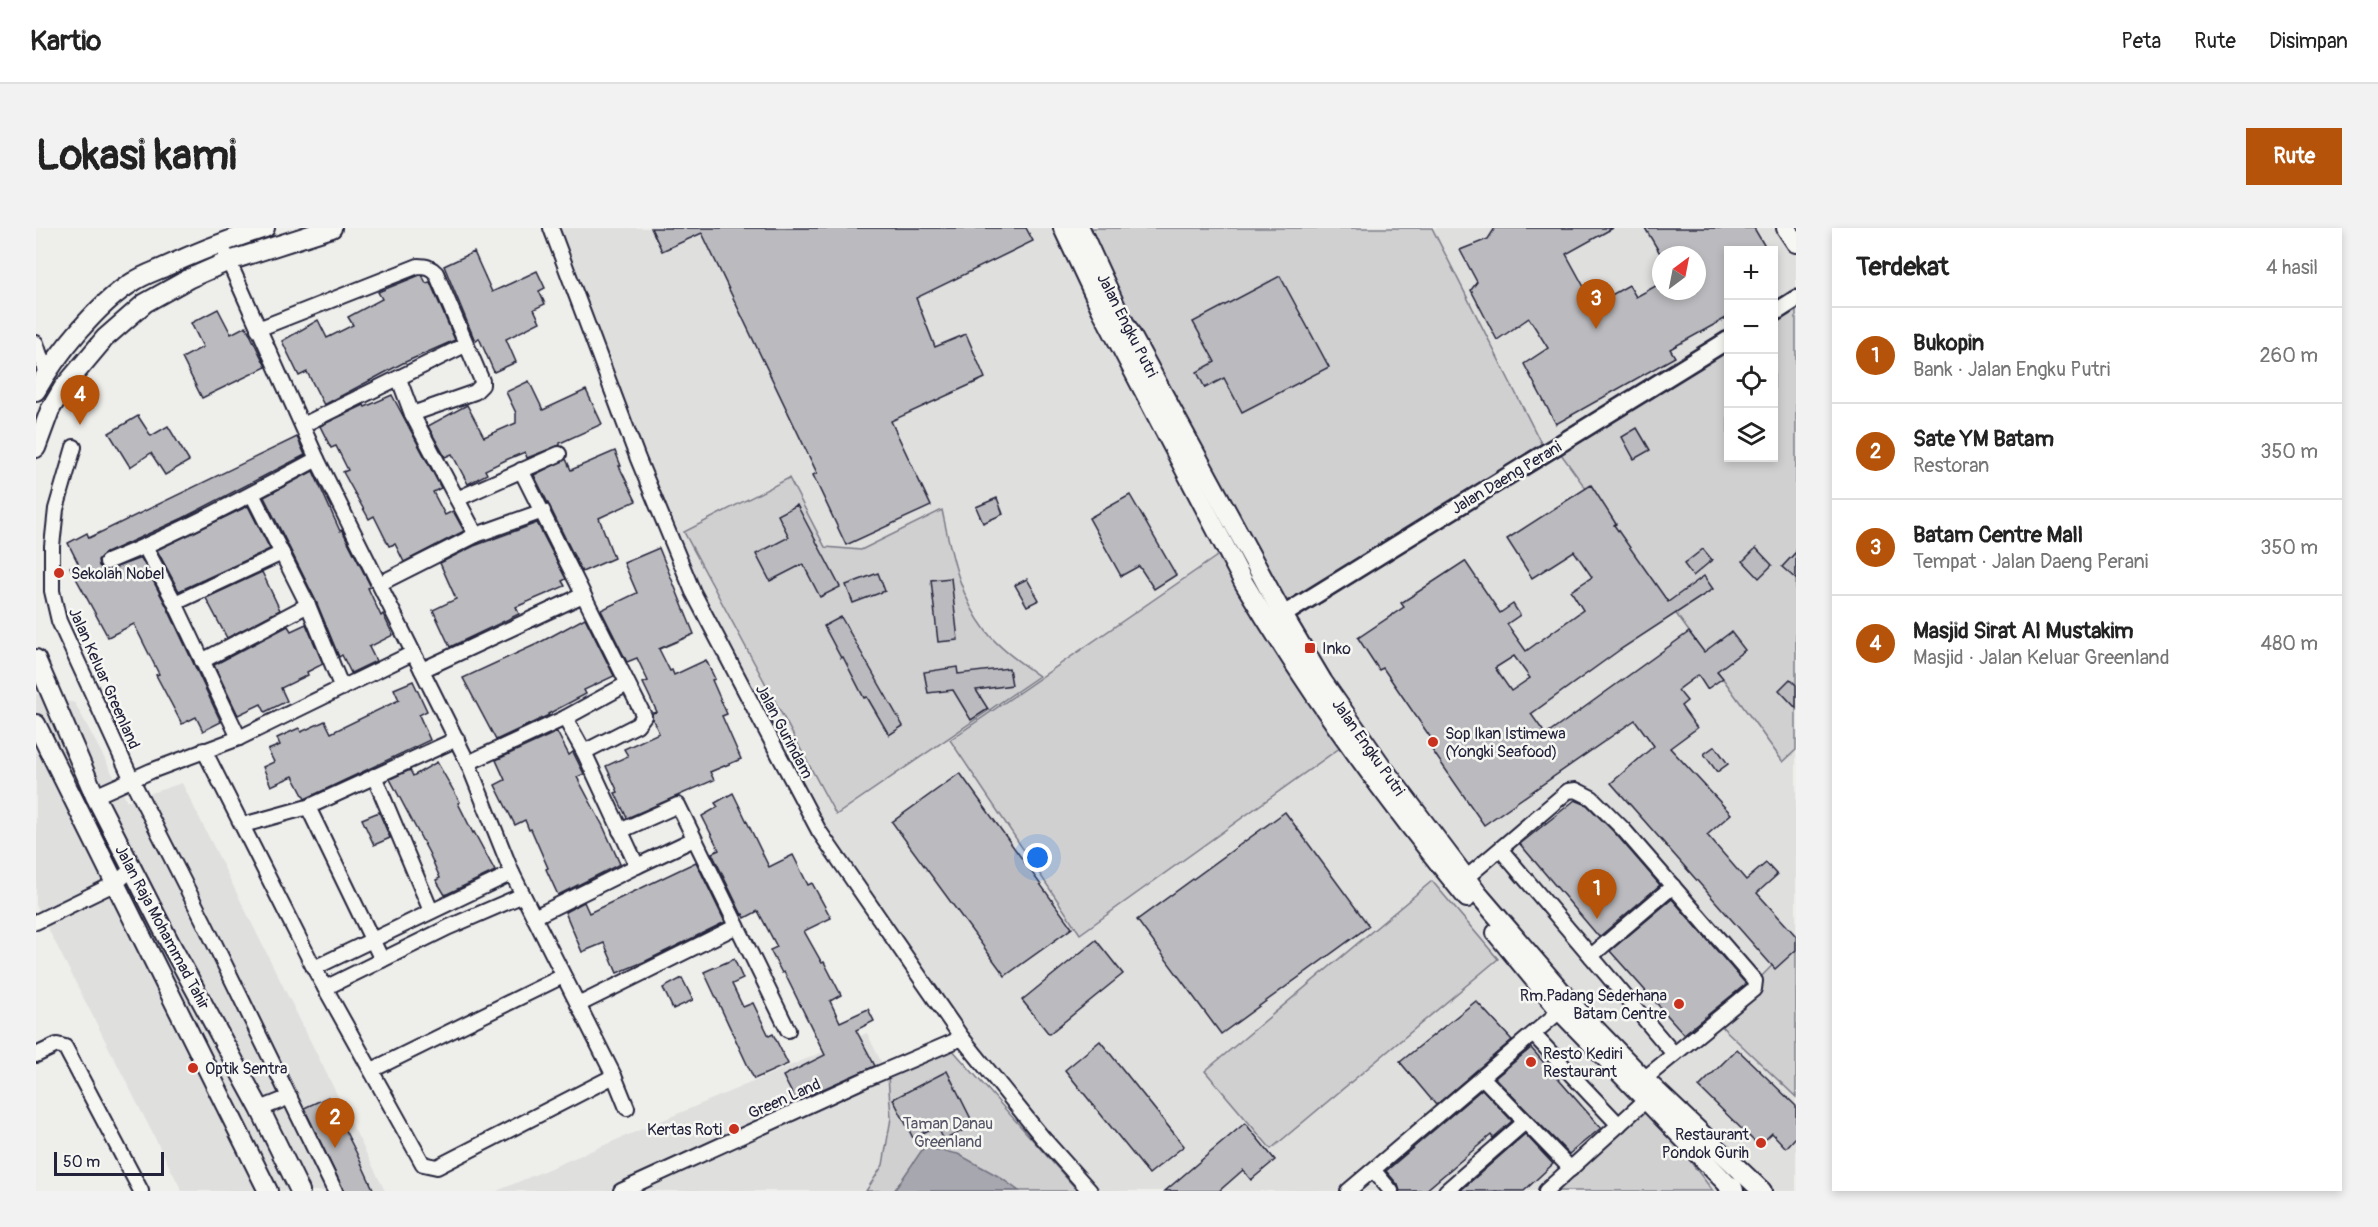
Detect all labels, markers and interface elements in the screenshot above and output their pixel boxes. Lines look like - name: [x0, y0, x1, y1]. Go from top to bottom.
- text: Kartio: [30, 24, 101, 59]
- text: Peta: [2121, 28, 2161, 55]
- text: Rute: [2194, 28, 2236, 55]
- text: Disimpan: [2269, 28, 2348, 55]
- button: Rute: [2246, 128, 2342, 185]
- text: Lokasi kami: [36, 130, 236, 182]
- north arrow: [1652, 246, 1706, 300]
- map controls: [1724, 246, 1778, 462]
- button: +: [1724, 246, 1778, 300]
- text: Terdekat: [1856, 251, 1949, 283]
- text: 4 hasil: [2266, 255, 2318, 280]
- street label: Jalan Engku Putri: [1092, 270, 1162, 381]
- pin: 3: [1576, 279, 1616, 329]
- button: −: [1724, 300, 1778, 354]
- text: Bukopin: [1913, 329, 1984, 357]
- text: 1: [1872, 343, 1879, 368]
- text: 260 m: [2259, 343, 2318, 368]
- button: locate: [1724, 354, 1778, 408]
- text: Bank · Jalan Engku Putri: [1913, 357, 2110, 382]
- pin: 4: [60, 376, 99, 425]
- button: layers: [1724, 408, 1778, 462]
- text: Sate YM Batam: [1913, 425, 2054, 453]
- street label: Jalan Daeng Perani: [1448, 437, 1566, 519]
- text: 2: [1870, 439, 1881, 464]
- text: 350 m: [2260, 439, 2318, 464]
- text: Restoran: [1913, 453, 1989, 478]
- text: Batam Centre Mall: [1913, 521, 2083, 549]
- text: 3: [1870, 535, 1881, 560]
- text: 350 m: [2260, 535, 2318, 560]
- text: Tempat · Jalan Daeng Perani: [1913, 549, 2148, 574]
- place label: Sekolah Nobel: [71, 564, 165, 584]
- marker: Sekolah Nobel: [52, 566, 66, 580]
- street label: Jalan Keluar Greenland: [64, 605, 144, 752]
- text: Masjid Sirat Al Mustakim: [1913, 617, 2133, 645]
- text: 4: [1870, 631, 1881, 656]
- text: 480 m: [2261, 631, 2318, 656]
- place label: Inko: [1322, 639, 1351, 659]
- marker: Inko: [1303, 641, 1317, 655]
- text: Masjid · Jalan Keluar Greenland: [1913, 645, 2169, 670]
- street label: Jalan Gurindam: [751, 681, 817, 782]
- street label: Jalan Engku Putri: [1327, 695, 1409, 800]
- place label: Sop Ikan Istimewa (Yongki Seafood): [1445, 724, 1566, 762]
- marker: Sop Ikan Istimewa (Yongki Seafood): [1426, 735, 1440, 749]
- street label: Jalan Raja Mohammad Tahir: [110, 842, 214, 1013]
- your location: [1023, 843, 1052, 872]
- pin: 1: [1578, 870, 1616, 919]
- place label: Rm.Padang Sederhana Batam Centre: [1520, 986, 1667, 1024]
- marker: Rm.Padang Sederhana Batam Centre: [1672, 997, 1686, 1011]
- place label: Resto Kediri Restaurant: [1543, 1044, 1623, 1082]
- marker: Resto Kediri Restaurant: [1524, 1055, 1538, 1069]
- place label: Optik Sentra: [205, 1059, 288, 1079]
- marker: Optik Sentra: [186, 1061, 200, 1075]
- street label: Green Land: [745, 1074, 824, 1124]
- pin: 2: [316, 1098, 354, 1148]
- park label: Taman Danau Greenland: [903, 1114, 993, 1152]
- place label: Kertas Roti: [647, 1120, 722, 1140]
- marker: Kertas Roti: [727, 1122, 741, 1136]
- place label: Restaurant Pondok Gurih: [1662, 1125, 1750, 1163]
- marker: Restaurant Pondok Gurih: [1754, 1136, 1768, 1150]
- scale bar: [54, 1149, 164, 1176]
- text: 50 m: [63, 1152, 100, 1172]

